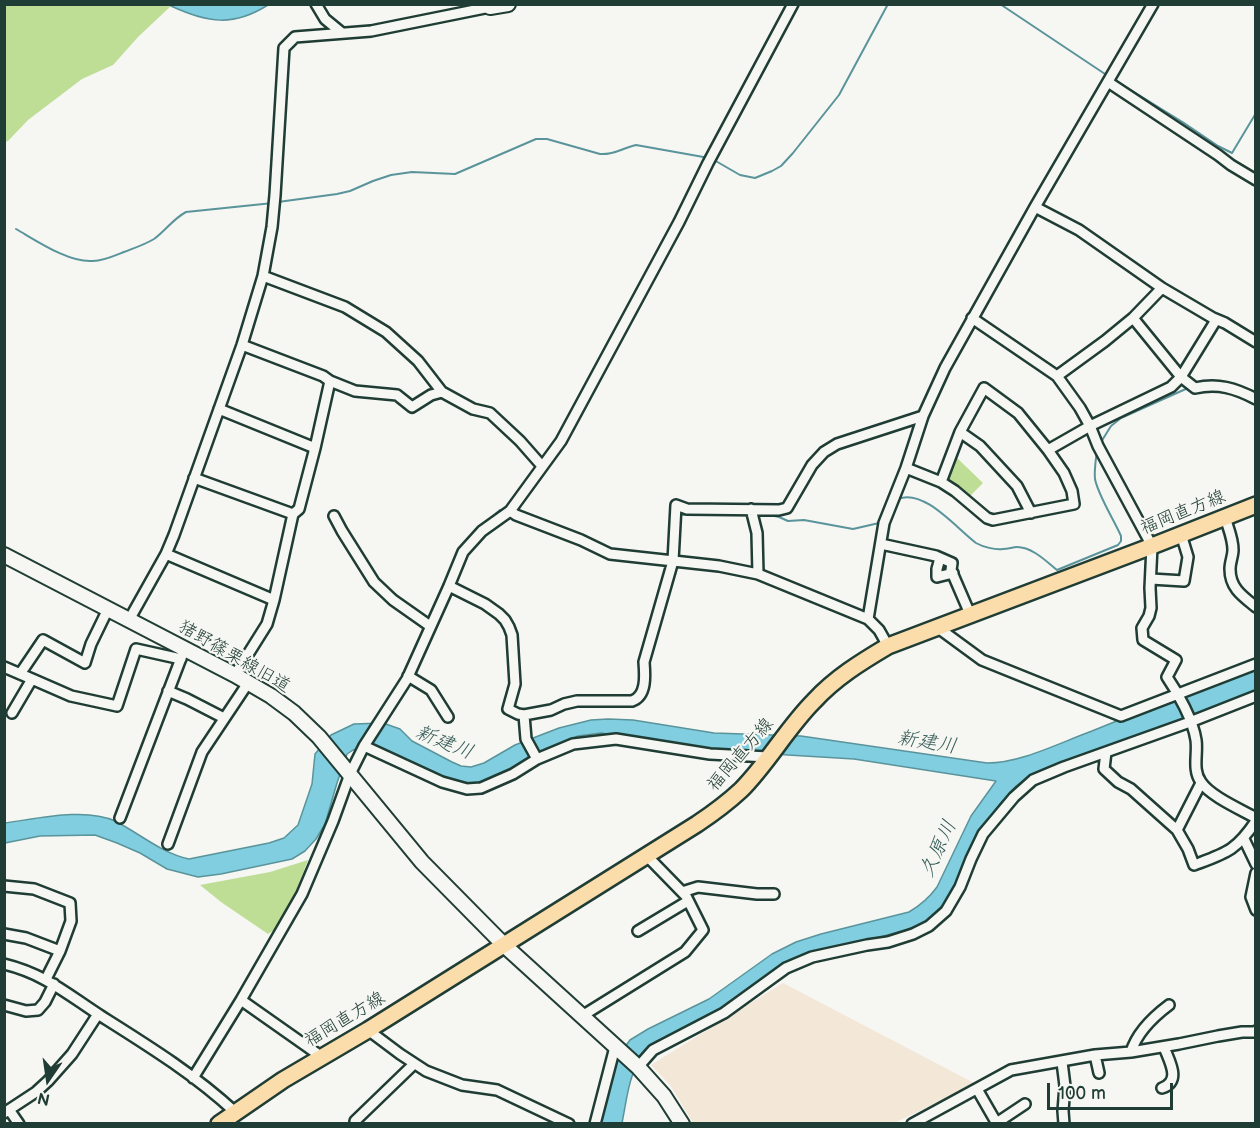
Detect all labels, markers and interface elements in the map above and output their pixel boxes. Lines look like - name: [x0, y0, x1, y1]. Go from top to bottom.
- street label: 福岡直方線: [1137, 486, 1229, 540]
- street label: 猪野篠栗線旧道: [174, 616, 294, 698]
- street label: 福岡直方線: [703, 714, 779, 796]
- water label: 新建川: [412, 721, 476, 765]
- water label: 新建川: [895, 726, 959, 760]
- water label: 久原川: [915, 817, 963, 881]
- street label: 福岡直方線: [301, 988, 389, 1052]
- north arrow: [18, 1050, 78, 1110]
- scale bar: [1050, 1071, 1176, 1109]
- text: 100 m: [1058, 1083, 1106, 1104]
- text: N: [36, 1087, 52, 1109]

